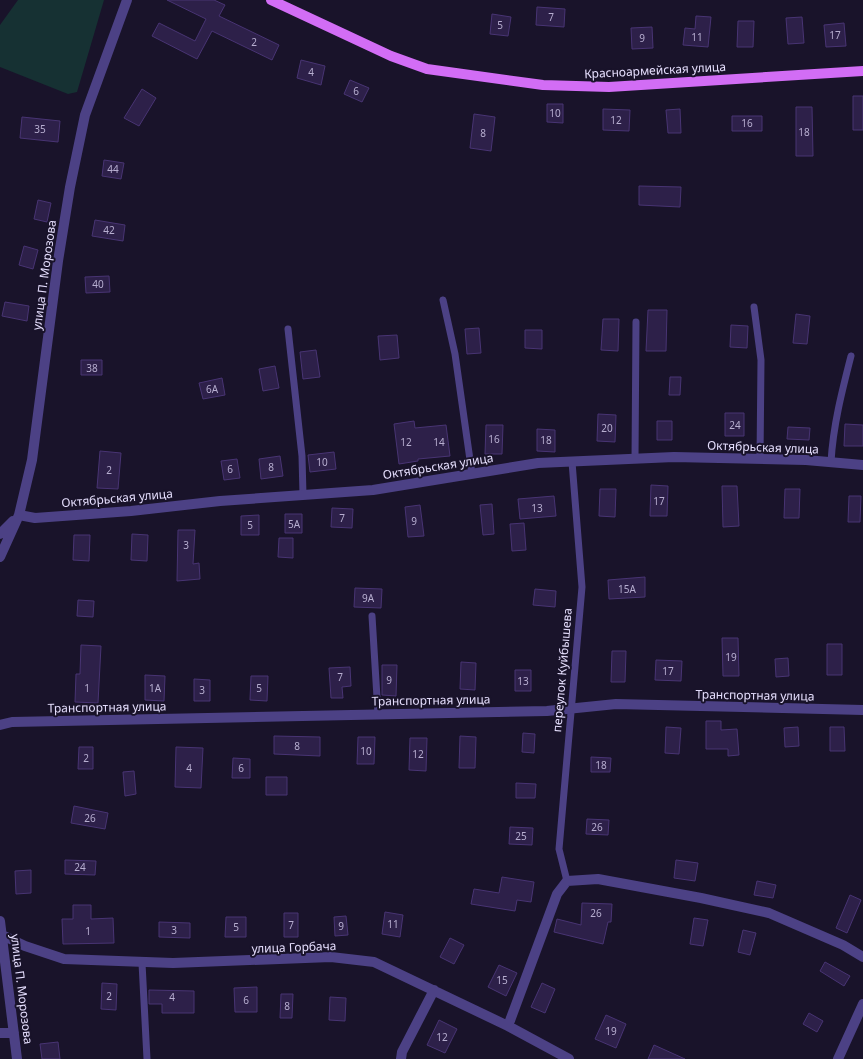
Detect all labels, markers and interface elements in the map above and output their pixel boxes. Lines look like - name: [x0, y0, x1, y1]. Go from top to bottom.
- house number: 7: [548, 10, 554, 24]
- house number: 5: [497, 18, 503, 32]
- house number: 17: [829, 28, 841, 42]
- house number: 11: [691, 30, 703, 44]
- house number: 9: [639, 31, 645, 45]
- house number: 2: [251, 35, 257, 49]
- street label: Красноармейская улица: [584, 58, 726, 82]
- house number: 4: [308, 65, 314, 79]
- house number: 6: [353, 84, 359, 98]
- house number: 10: [549, 106, 561, 120]
- house number: 12: [610, 113, 622, 127]
- house number: 16: [741, 116, 753, 130]
- house number: 35: [34, 122, 46, 136]
- house number: 18: [798, 125, 810, 139]
- house number: 8: [480, 126, 486, 140]
- house number: 44: [107, 162, 119, 176]
- street label: улица П. Морозова: [28, 219, 60, 331]
- house number: 42: [103, 223, 115, 237]
- house number: 40: [92, 277, 104, 291]
- house number: 38: [86, 361, 98, 375]
- house number: 6А: [206, 382, 219, 396]
- house number: 24: [729, 418, 741, 432]
- house number: 20: [601, 421, 613, 435]
- house number: 16: [488, 432, 500, 446]
- house number: 18: [540, 433, 552, 447]
- house number: 12: [400, 435, 412, 449]
- house number: 14: [433, 435, 445, 449]
- street label: Октябрьская улица: [707, 437, 819, 457]
- street label: Октябрьская улица: [381, 449, 495, 483]
- house number: 10: [316, 455, 328, 469]
- house number: 8: [268, 460, 274, 474]
- house number: 6: [227, 462, 233, 476]
- house number: 2: [106, 463, 112, 477]
- street label: Октябрьская улица: [61, 485, 173, 511]
- house number: 17: [653, 494, 665, 508]
- house number: 13: [531, 501, 543, 515]
- house number: 7: [339, 511, 345, 525]
- house number: 9: [411, 514, 417, 528]
- house number: 5А: [288, 517, 301, 531]
- house number: 5: [247, 518, 253, 532]
- house number: 3: [183, 538, 189, 552]
- house number: 15А: [618, 582, 637, 596]
- house number: 9А: [362, 591, 375, 605]
- street label: переулок Куйбышева: [548, 607, 576, 733]
- house number: 19: [725, 650, 737, 664]
- house number: 17: [662, 664, 674, 678]
- house number: 7: [337, 670, 343, 684]
- house number: 9: [386, 673, 392, 687]
- house number: 13: [517, 674, 529, 688]
- house number: 1: [84, 681, 90, 695]
- house number: 1А: [149, 681, 162, 695]
- house number: 5: [256, 681, 262, 695]
- house number: 3: [199, 683, 205, 697]
- street label: Транспортная улица: [695, 685, 815, 705]
- street label: Транспортная улица: [371, 690, 491, 710]
- street label: Транспортная улица: [47, 697, 167, 717]
- house number: 8: [294, 739, 300, 753]
- house number: 10: [360, 744, 372, 758]
- house number: 12: [412, 747, 424, 761]
- house number: 2: [83, 751, 89, 765]
- house number: 18: [595, 758, 607, 772]
- house number: 4: [186, 761, 192, 775]
- house number: 6: [238, 761, 244, 775]
- house number: 26: [84, 811, 96, 825]
- house number: 26: [591, 820, 603, 834]
- house number: 25: [515, 829, 527, 843]
- house number: 24: [74, 860, 86, 874]
- house number: 26: [590, 906, 602, 920]
- house number: 11: [387, 917, 399, 931]
- house number: 7: [288, 918, 294, 932]
- house number: 9: [338, 919, 344, 933]
- house number: 5: [233, 920, 239, 934]
- house number: 3: [171, 923, 177, 937]
- house number: 1: [85, 924, 91, 938]
- street label: улица П. Морозова: [7, 933, 37, 1045]
- street label: улица Горбача: [251, 937, 337, 957]
- house number: 15: [496, 973, 508, 987]
- house number: 2: [106, 989, 112, 1003]
- house number: 4: [169, 990, 175, 1004]
- house number: 6: [243, 993, 249, 1007]
- house number: 8: [284, 999, 290, 1013]
- house number: 19: [605, 1024, 617, 1038]
- house number: 12: [436, 1030, 448, 1044]

